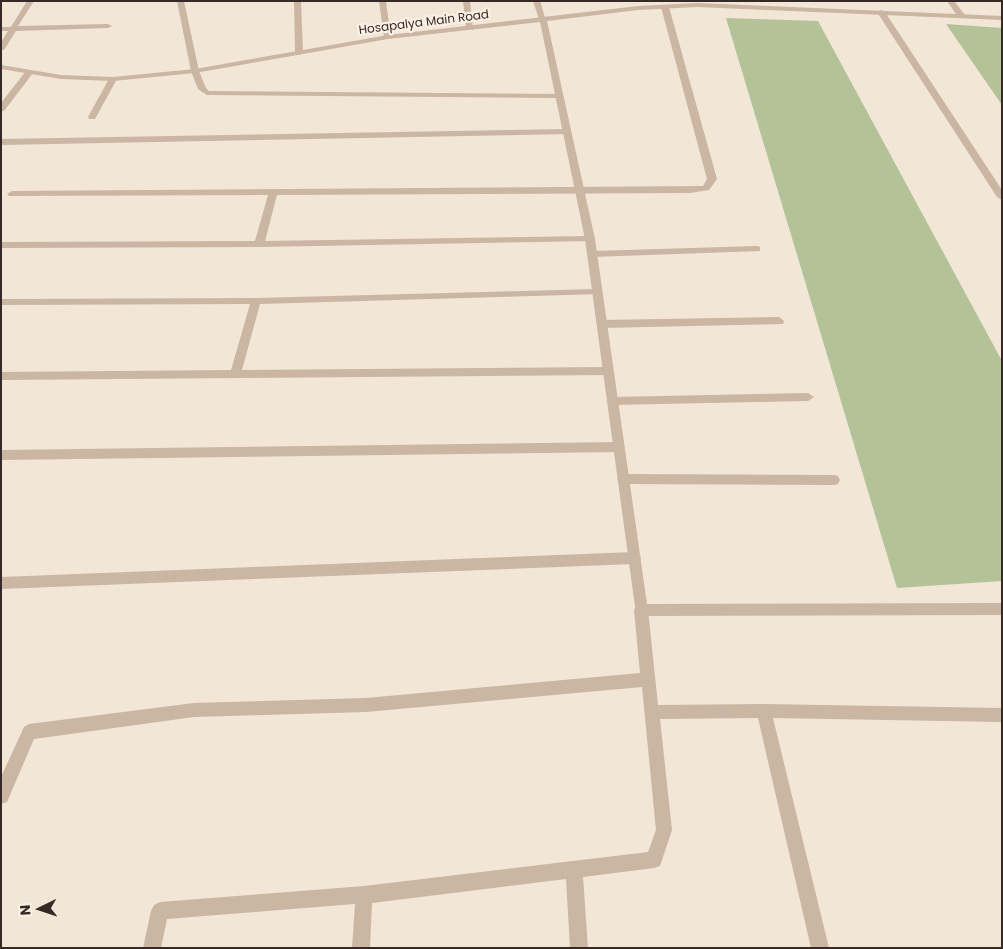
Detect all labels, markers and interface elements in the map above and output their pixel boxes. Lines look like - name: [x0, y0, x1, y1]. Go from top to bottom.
- street label: Hosapalya Main Road: [358, 8, 490, 38]
- north arrow: [15, 884, 65, 934]
- text: N: [15, 904, 35, 916]

